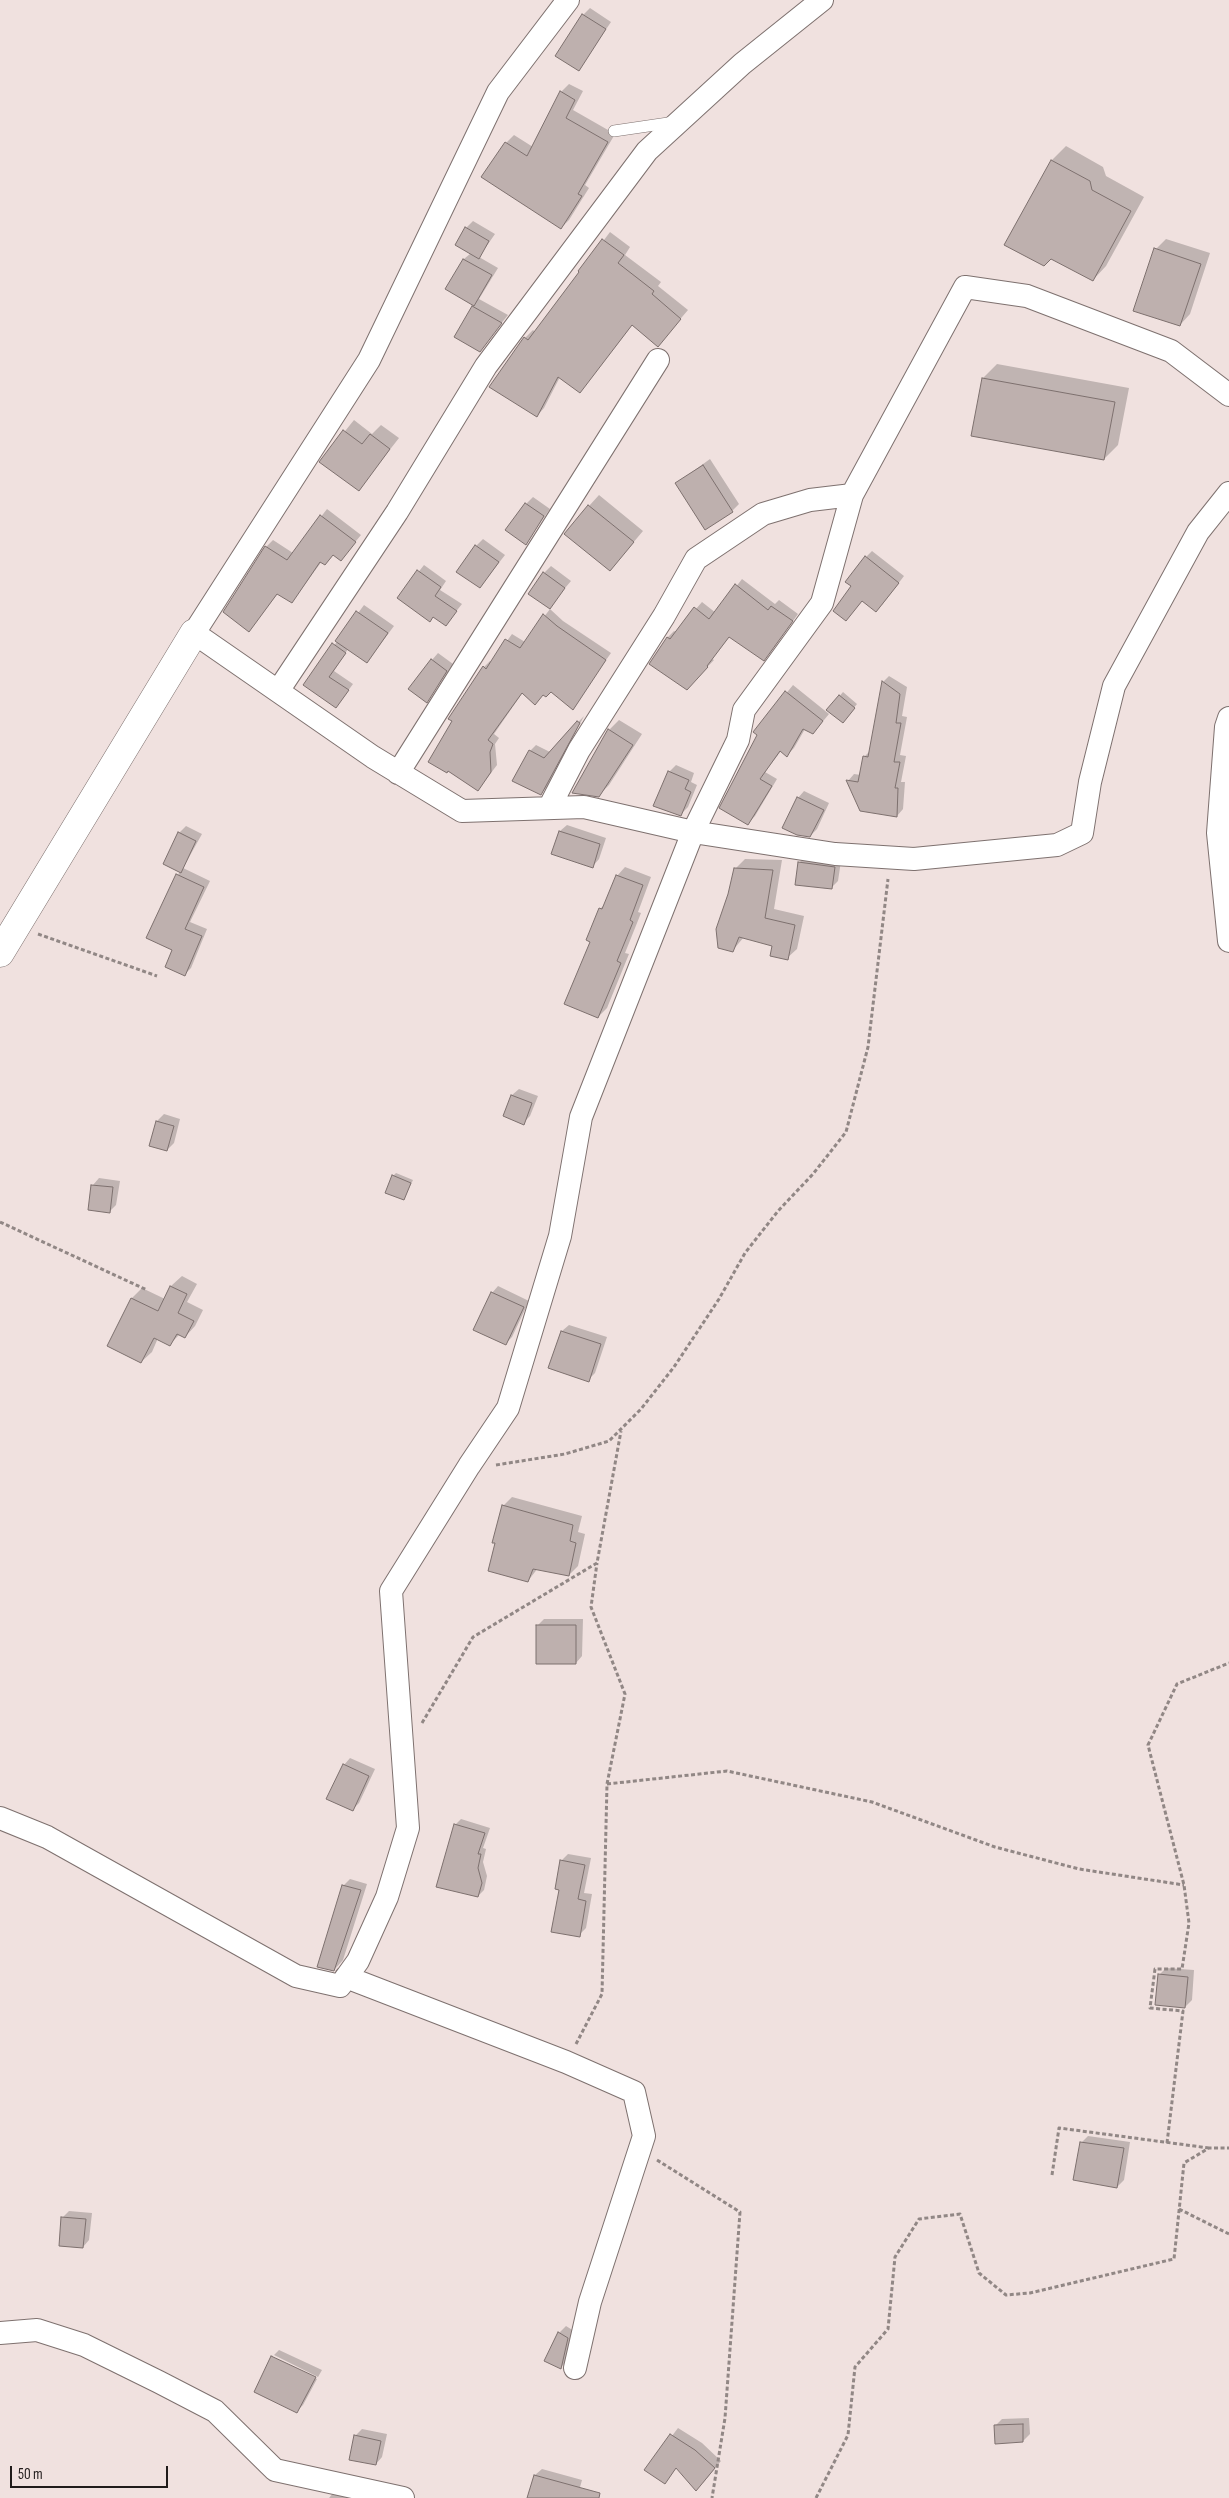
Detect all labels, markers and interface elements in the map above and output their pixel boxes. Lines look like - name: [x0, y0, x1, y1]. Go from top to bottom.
- scale bar: [12, 2456, 170, 2488]
- text: 50 m: [18, 2465, 43, 2484]

